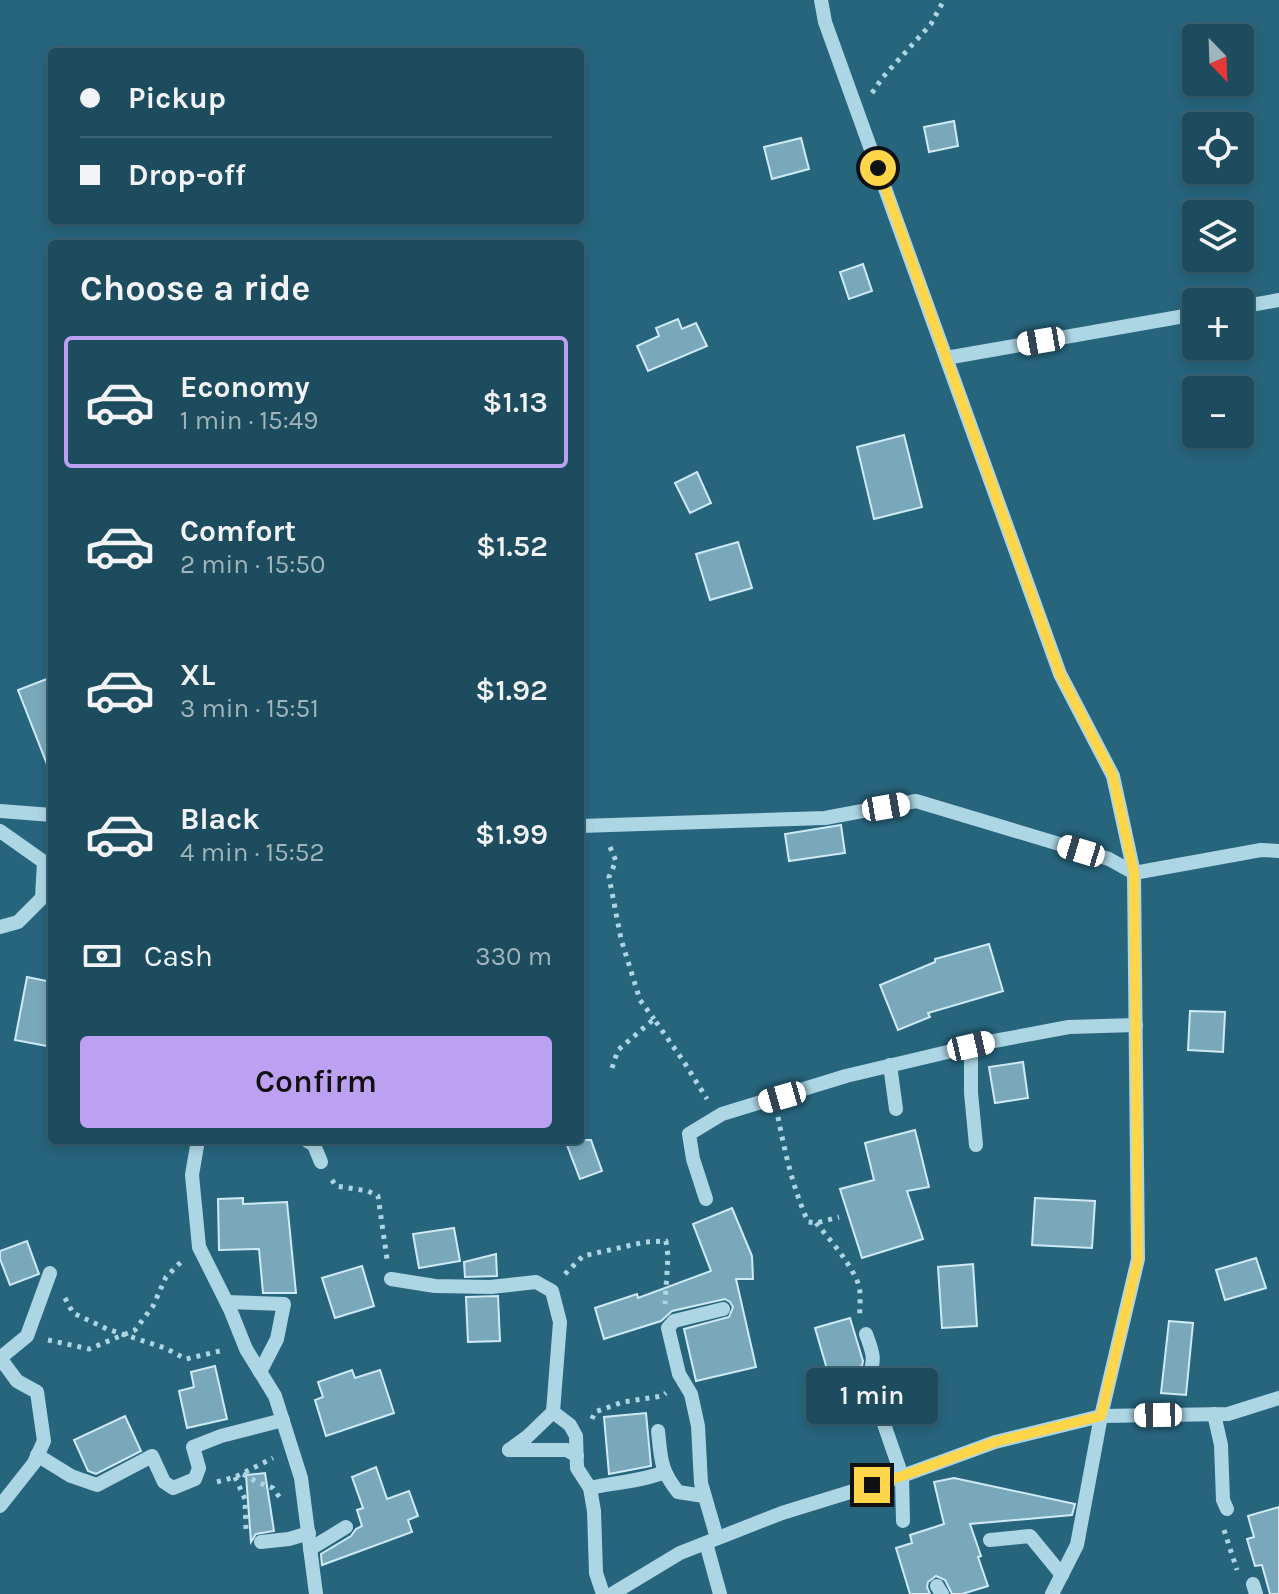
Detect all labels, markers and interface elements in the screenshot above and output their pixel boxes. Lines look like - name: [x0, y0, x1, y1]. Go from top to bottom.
- north arrow: [1182, 24, 1254, 96]
- map controls: [1182, 24, 1254, 448]
- text: Pickup: [128, 80, 226, 116]
- button: locate: [1182, 112, 1254, 184]
- route start: [860, 150, 896, 186]
- text: Drop-off: [128, 157, 246, 193]
- button: layers: [1182, 200, 1254, 272]
- text: Choose a ride: [80, 267, 310, 309]
- button: +: [1182, 288, 1254, 360]
- car: [1015, 325, 1067, 357]
- icon: car: [84, 366, 156, 438]
- text: Economy: [180, 369, 310, 405]
- button: −: [1182, 376, 1254, 448]
- text: $1.13: [482, 384, 548, 420]
- text: 1 min · 15:49: [180, 405, 318, 436]
- icon: car: [84, 510, 156, 582]
- text: Comfort: [180, 513, 296, 549]
- text: $1.52: [476, 528, 548, 564]
- text: 2 min · 15:50: [180, 549, 325, 580]
- icon: car: [84, 654, 156, 726]
- text: XL: [180, 657, 215, 693]
- text: $1.92: [475, 672, 548, 708]
- text: 3 min · 15:51: [180, 693, 319, 724]
- car: [860, 791, 912, 823]
- icon: car: [84, 798, 156, 870]
- text: Black: [180, 801, 260, 837]
- text: $1.99: [475, 816, 548, 852]
- car: [1055, 833, 1107, 869]
- text: 4 min · 15:52: [180, 837, 324, 868]
- icon: cash: [80, 934, 124, 978]
- text: Cash: [144, 938, 213, 974]
- text: 330 m: [475, 941, 552, 972]
- car: [945, 1029, 997, 1063]
- button: Confirm: [80, 1036, 552, 1128]
- car: [756, 1079, 808, 1115]
- callout: 1 min: [806, 1369, 938, 1425]
- text: 1 min: [840, 1380, 904, 1411]
- car: [1134, 1403, 1182, 1427]
- route end: [854, 1467, 890, 1503]

